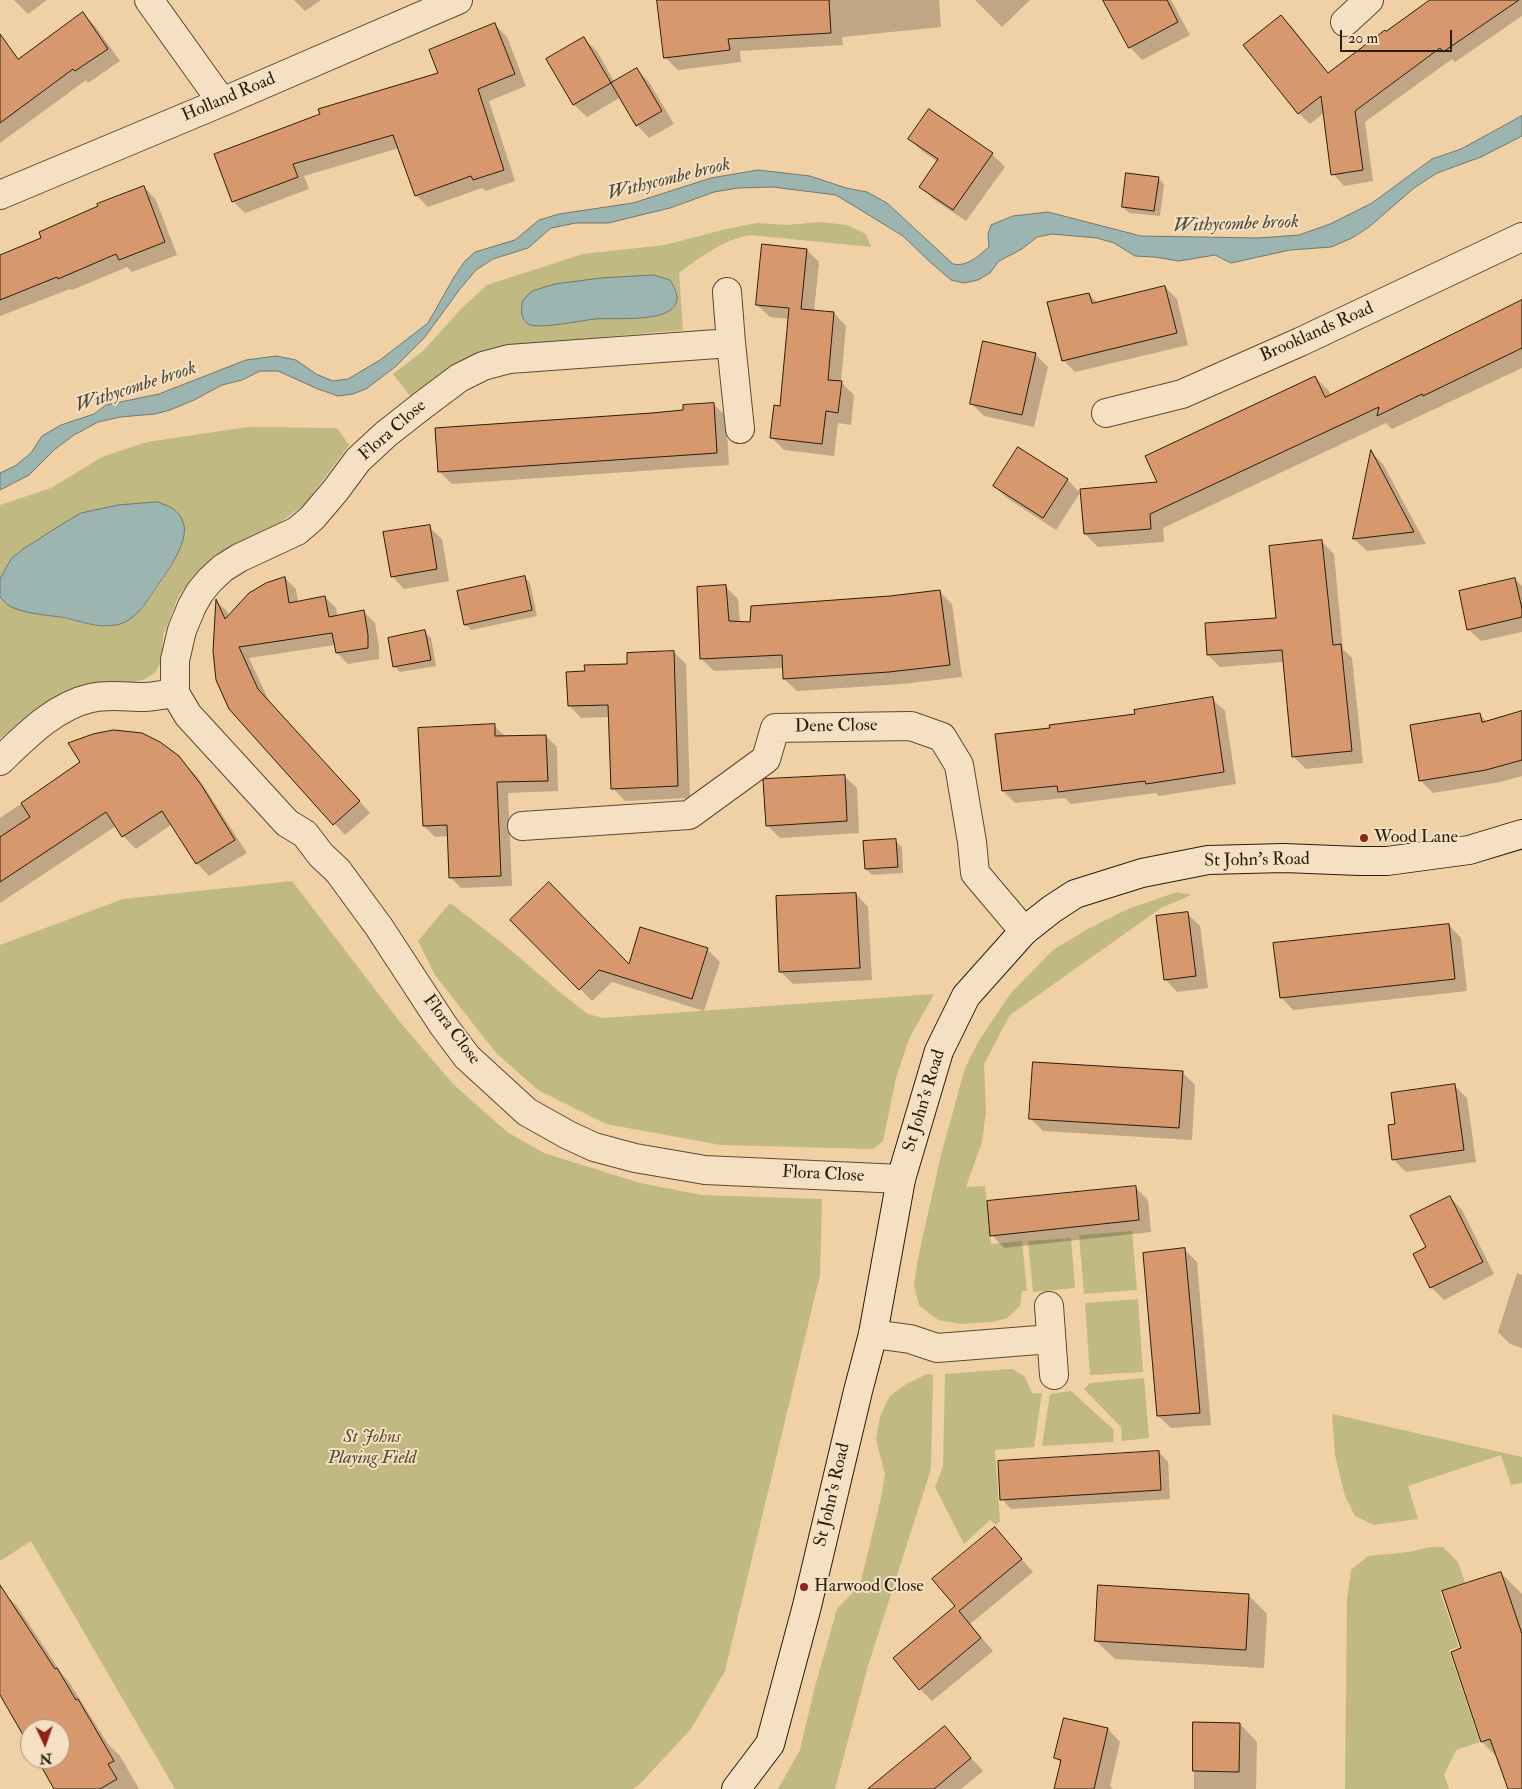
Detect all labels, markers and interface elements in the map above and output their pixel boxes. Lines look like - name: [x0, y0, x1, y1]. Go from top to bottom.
- scale bar: [1342, 20, 1454, 52]
- text: 20 m: [1348, 29, 1378, 48]
- street label: Holland Road: [179, 69, 279, 127]
- water label: Withycombe brook: [605, 154, 733, 206]
- water label: Withycombe brook: [1173, 211, 1299, 239]
- street label: Brooklands Road: [1257, 298, 1377, 368]
- water label: Withycombe brook: [73, 358, 199, 418]
- street label: Flora Close: [355, 396, 431, 466]
- street label: Dene Close: [794, 715, 878, 739]
- place label: Wood Lane: [1374, 827, 1458, 849]
- marker: Wood Lane: [1358, 832, 1370, 844]
- street label: St John's Road: [1204, 849, 1310, 873]
- street label: Flora Close: [418, 991, 484, 1069]
- street label: St John's Road: [899, 1047, 951, 1155]
- street label: Flora Close: [781, 1162, 865, 1188]
- park label: St Johns Playing Field: [328, 1427, 416, 1470]
- street label: St John's Road: [811, 1441, 855, 1549]
- place label: Harwood Close: [814, 1576, 924, 1598]
- marker: Harwood Close: [798, 1581, 810, 1593]
- north arrow: [20, 1719, 70, 1769]
- text: N: [39, 1750, 52, 1767]

